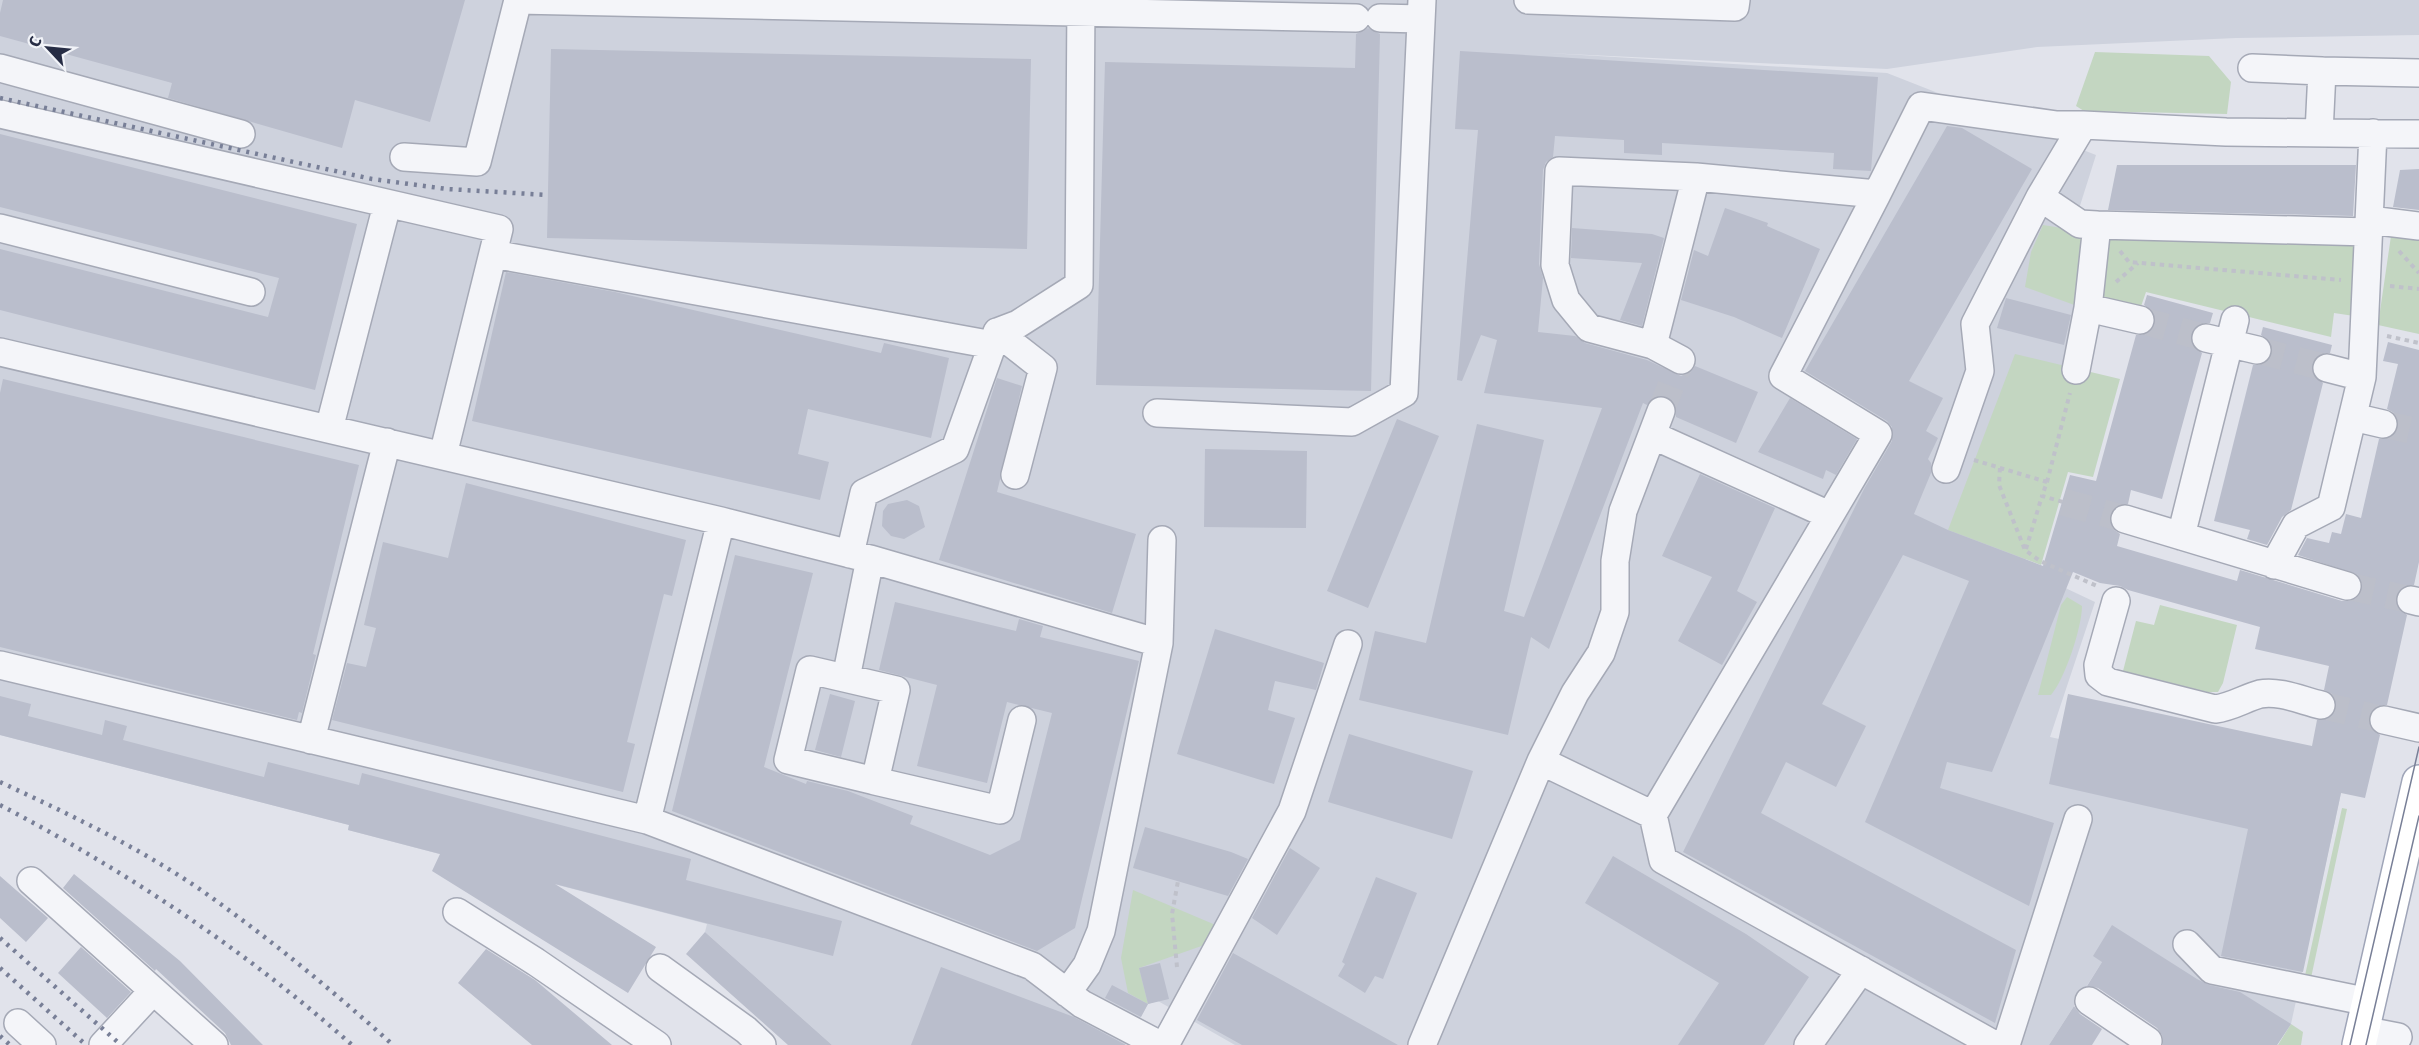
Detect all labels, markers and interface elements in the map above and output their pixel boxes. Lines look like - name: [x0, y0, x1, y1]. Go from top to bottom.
- north arrow: [18, 18, 78, 78]
- text: С: [24, 33, 46, 50]

